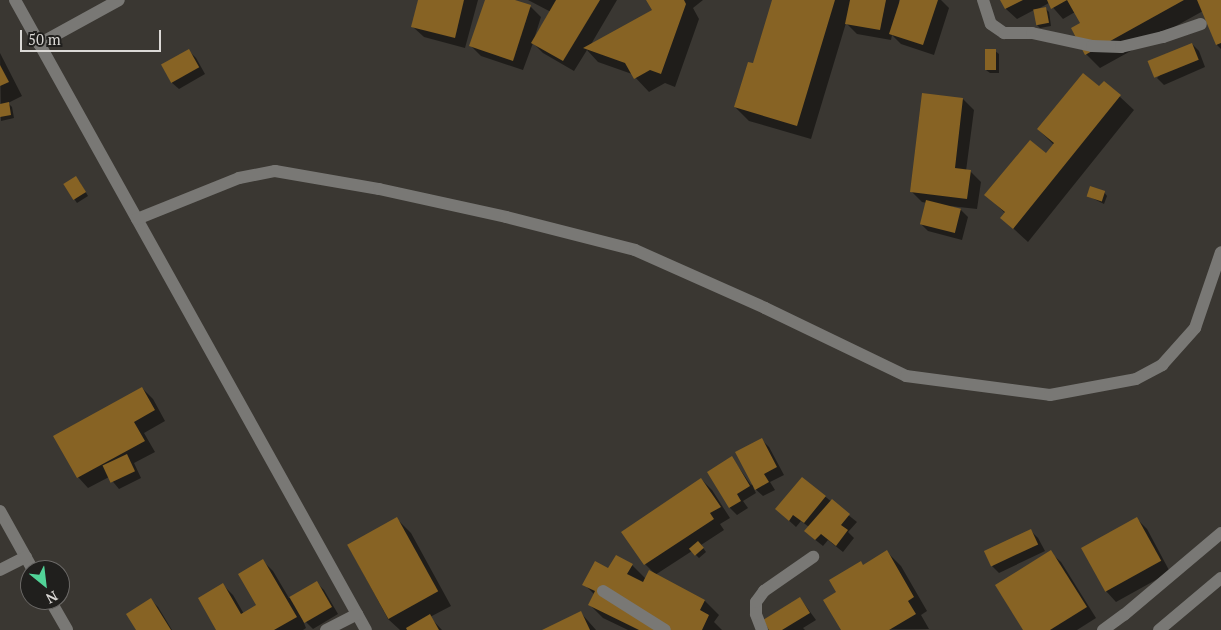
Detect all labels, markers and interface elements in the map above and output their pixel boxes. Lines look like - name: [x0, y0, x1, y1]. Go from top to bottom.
- scale bar: [22, 20, 164, 52]
- text: 50 m: [28, 29, 61, 49]
- north arrow: [20, 560, 70, 610]
- text: N: [43, 587, 61, 609]

